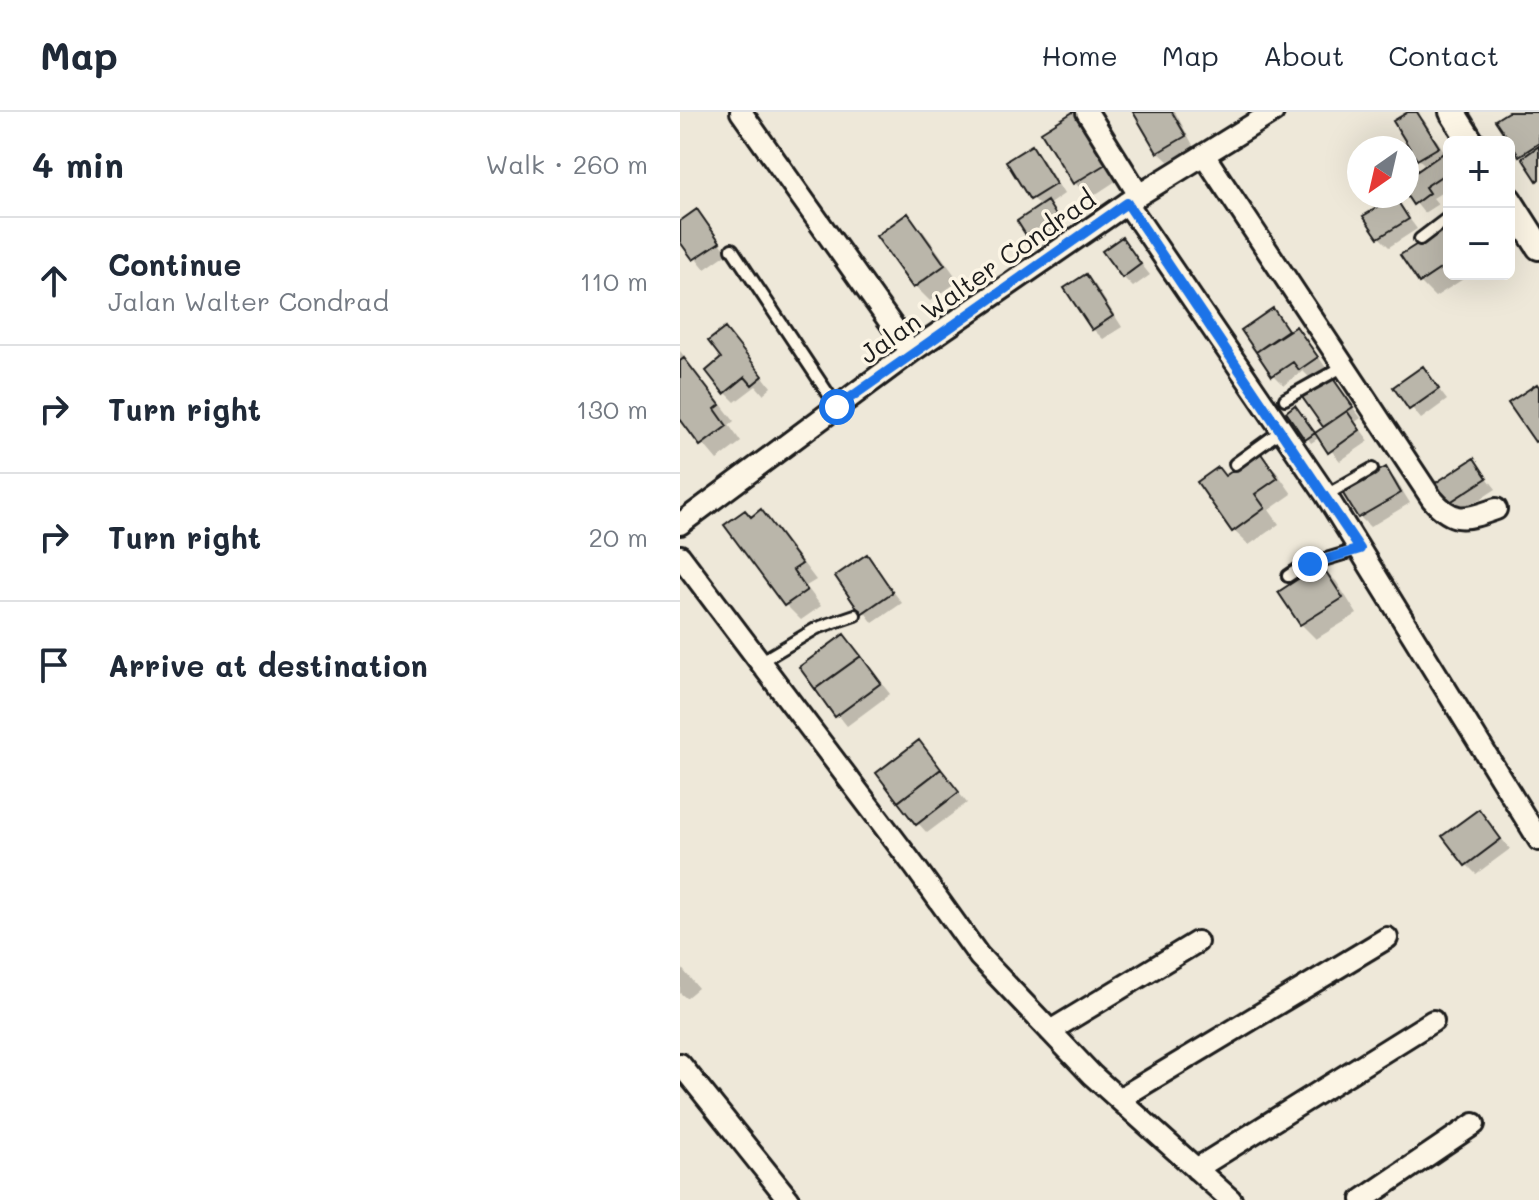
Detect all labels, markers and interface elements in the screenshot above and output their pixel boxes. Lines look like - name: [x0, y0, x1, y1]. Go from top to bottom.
- text: Map: [40, 30, 118, 80]
- text: Home: [1042, 37, 1118, 73]
- text: Map: [1162, 37, 1219, 73]
- text: About: [1263, 37, 1344, 73]
- text: Contact: [1388, 37, 1499, 73]
- north arrow: [1347, 136, 1419, 208]
- map controls: [1443, 136, 1515, 280]
- button: +: [1443, 136, 1515, 208]
- text: 4 min: [32, 142, 124, 187]
- text: Walk · 260 m: [485, 147, 648, 181]
- street label: Jalan Walter Condrad: [852, 181, 1102, 371]
- button: −: [1443, 208, 1515, 280]
- text: Continue: [108, 244, 241, 284]
- icon: ahead: [32, 259, 76, 303]
- text: 110 m: [580, 264, 648, 298]
- text: Jalan Walter Condrad: [108, 284, 389, 318]
- icon: right: [32, 387, 76, 431]
- text: Turn right: [108, 389, 261, 429]
- route start: [819, 389, 855, 425]
- text: 130 m: [576, 392, 648, 426]
- icon: right: [32, 515, 76, 559]
- text: Turn right: [108, 517, 261, 557]
- text: 20 m: [588, 520, 648, 554]
- route end: [1292, 546, 1328, 582]
- icon: arrive: [32, 643, 76, 687]
- text: Arrive at destination: [108, 645, 428, 685]

